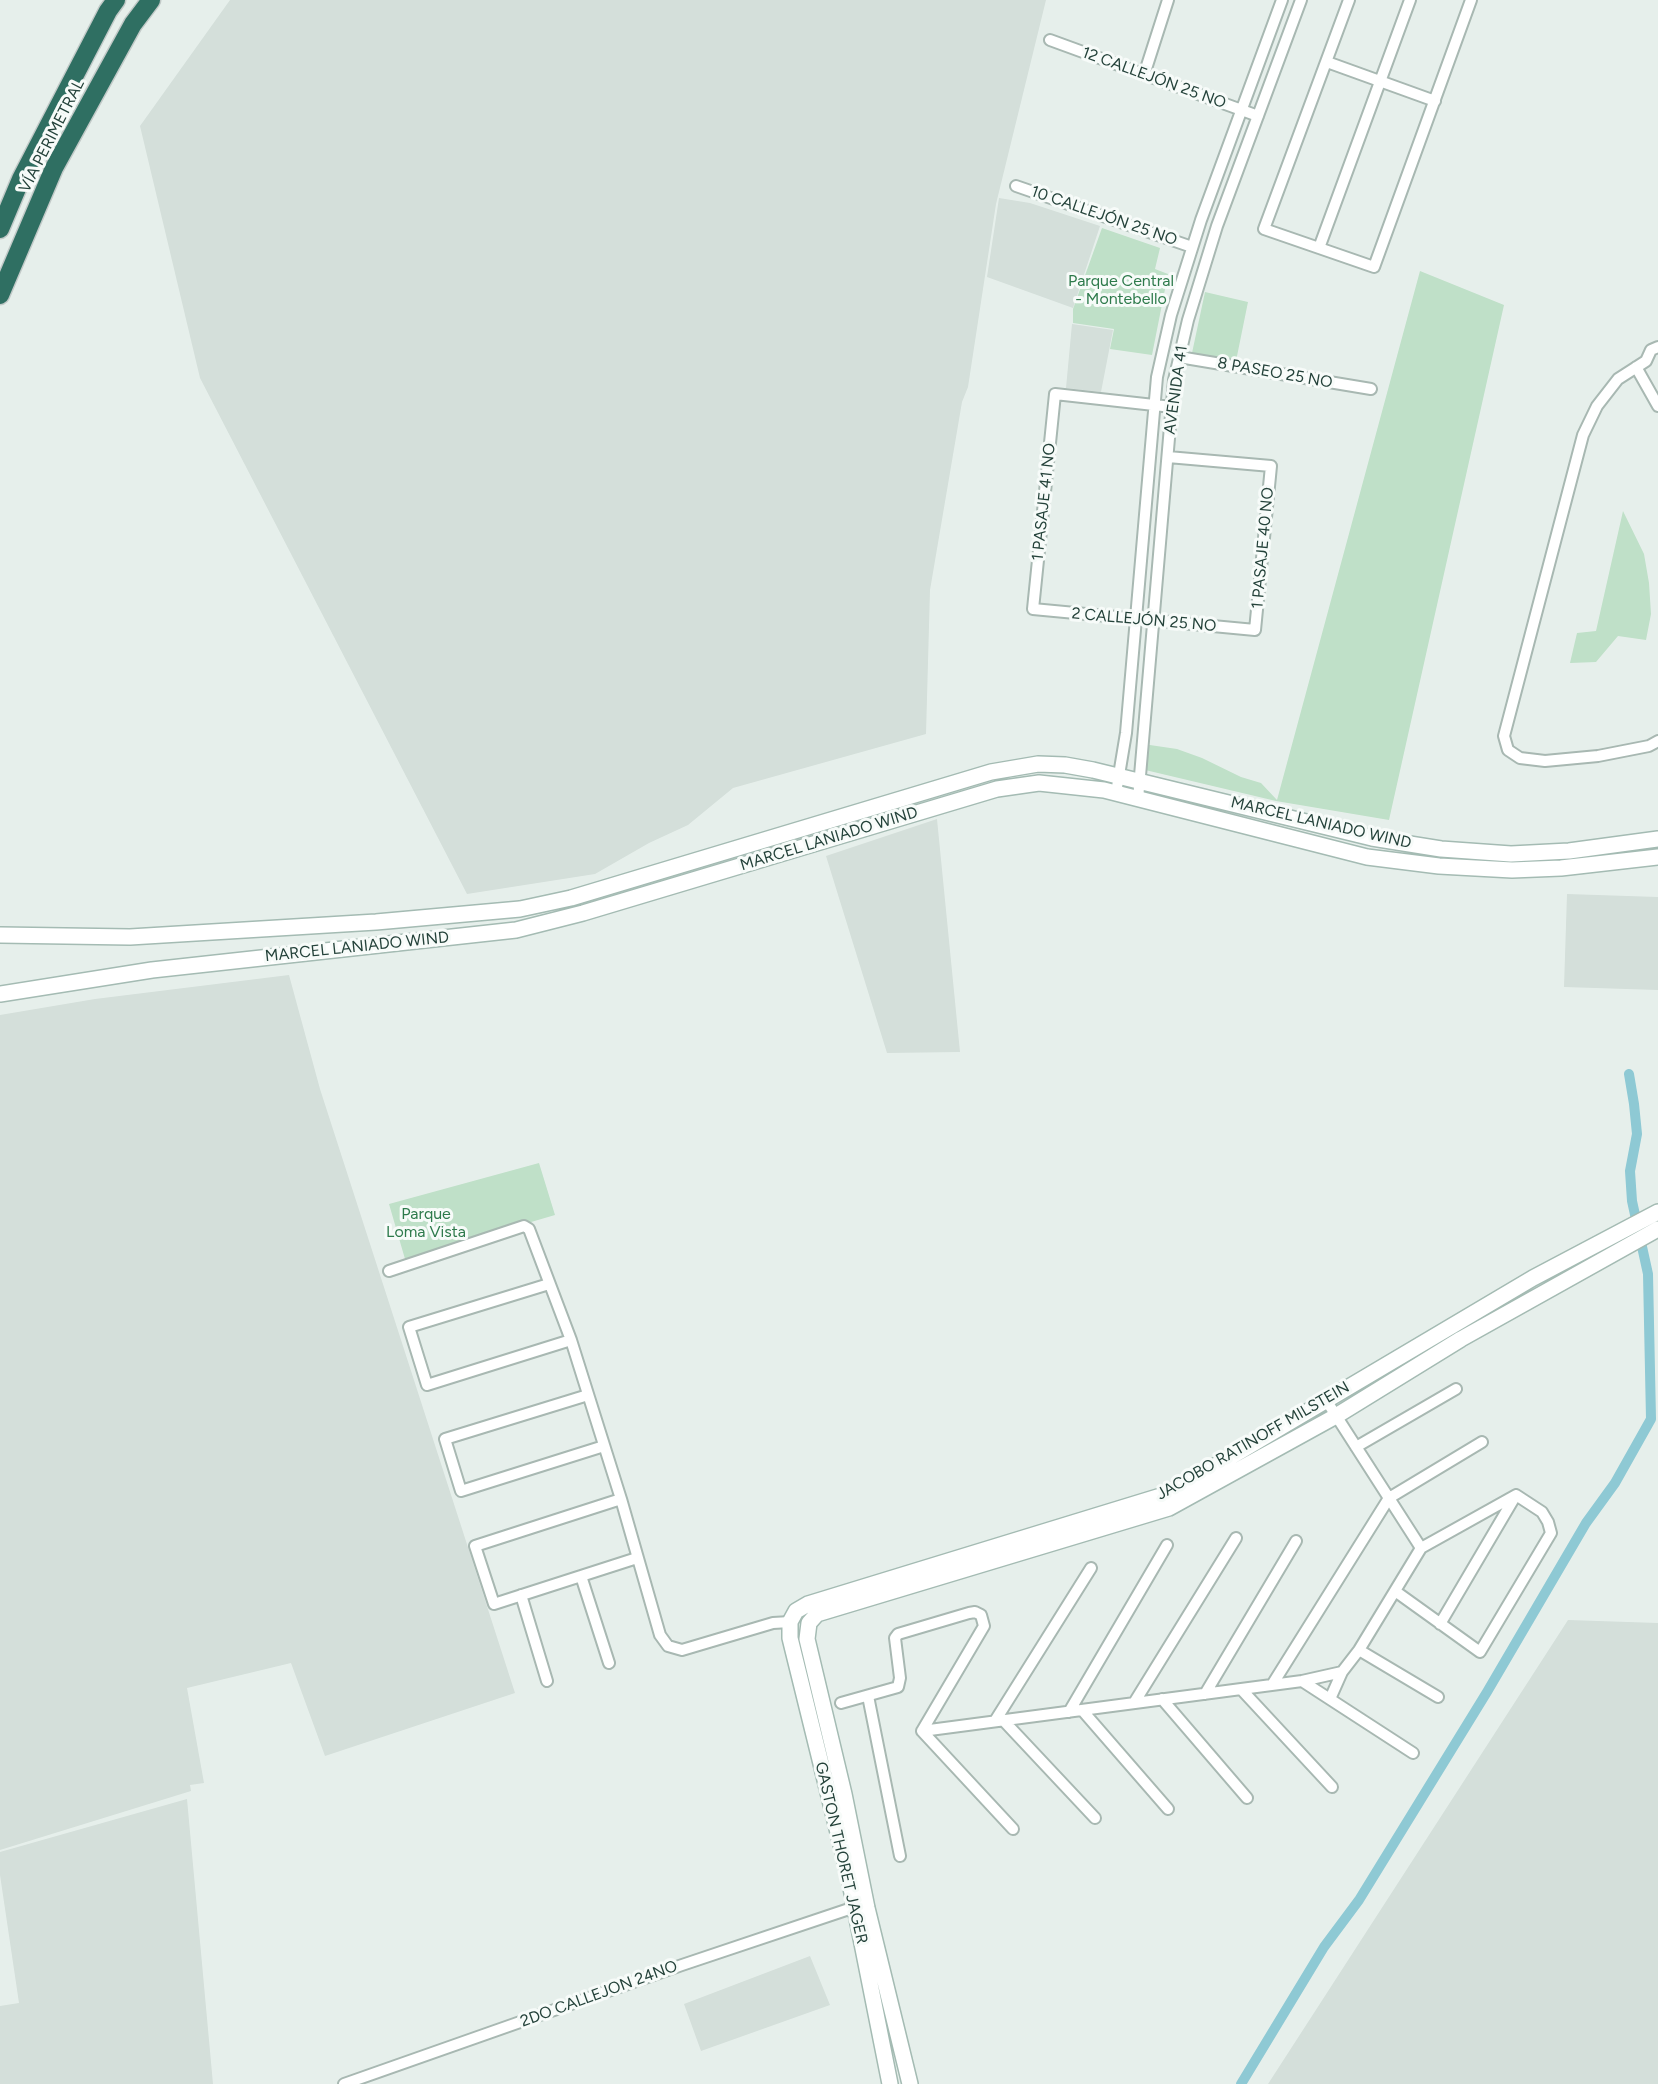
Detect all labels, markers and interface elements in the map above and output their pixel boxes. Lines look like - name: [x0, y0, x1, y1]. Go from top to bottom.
- street label: 12 CALLEJÓN 25 NO: [1079, 43, 1229, 113]
- street label: VÍA PERIMETRAL: [15, 76, 89, 196]
- street label: 10 CALLEJÓN 25 NO: [1028, 182, 1180, 250]
- park label: Parque Central - Montebello: [1068, 271, 1174, 309]
- street label: AVENIDA 41: [1160, 344, 1192, 436]
- street label: 8 PASEO 25 NO: [1216, 353, 1334, 393]
- street label: 1 PASAJE 41 NO: [1028, 442, 1060, 562]
- street label: 1 PASAJE 40 NO: [1248, 486, 1278, 610]
- street label: 2 CALLEJÓN 25 NO: [1071, 604, 1217, 636]
- street label: MARCEL LANIADO WIND: [1229, 793, 1413, 853]
- street label: MARCEL LANIADO WIND: [738, 803, 920, 875]
- street label: MARCEL LANIADO WIND: [264, 928, 450, 966]
- park label: Parque Loma Vista: [386, 1204, 466, 1242]
- street label: JACOBO RATINOFF MILSTEIN: [1153, 1378, 1353, 1504]
- street label: GASTON THORET JAGER: [811, 1760, 871, 1946]
- street label: 2DO CALLEJON 24NO: [518, 1957, 680, 2031]

